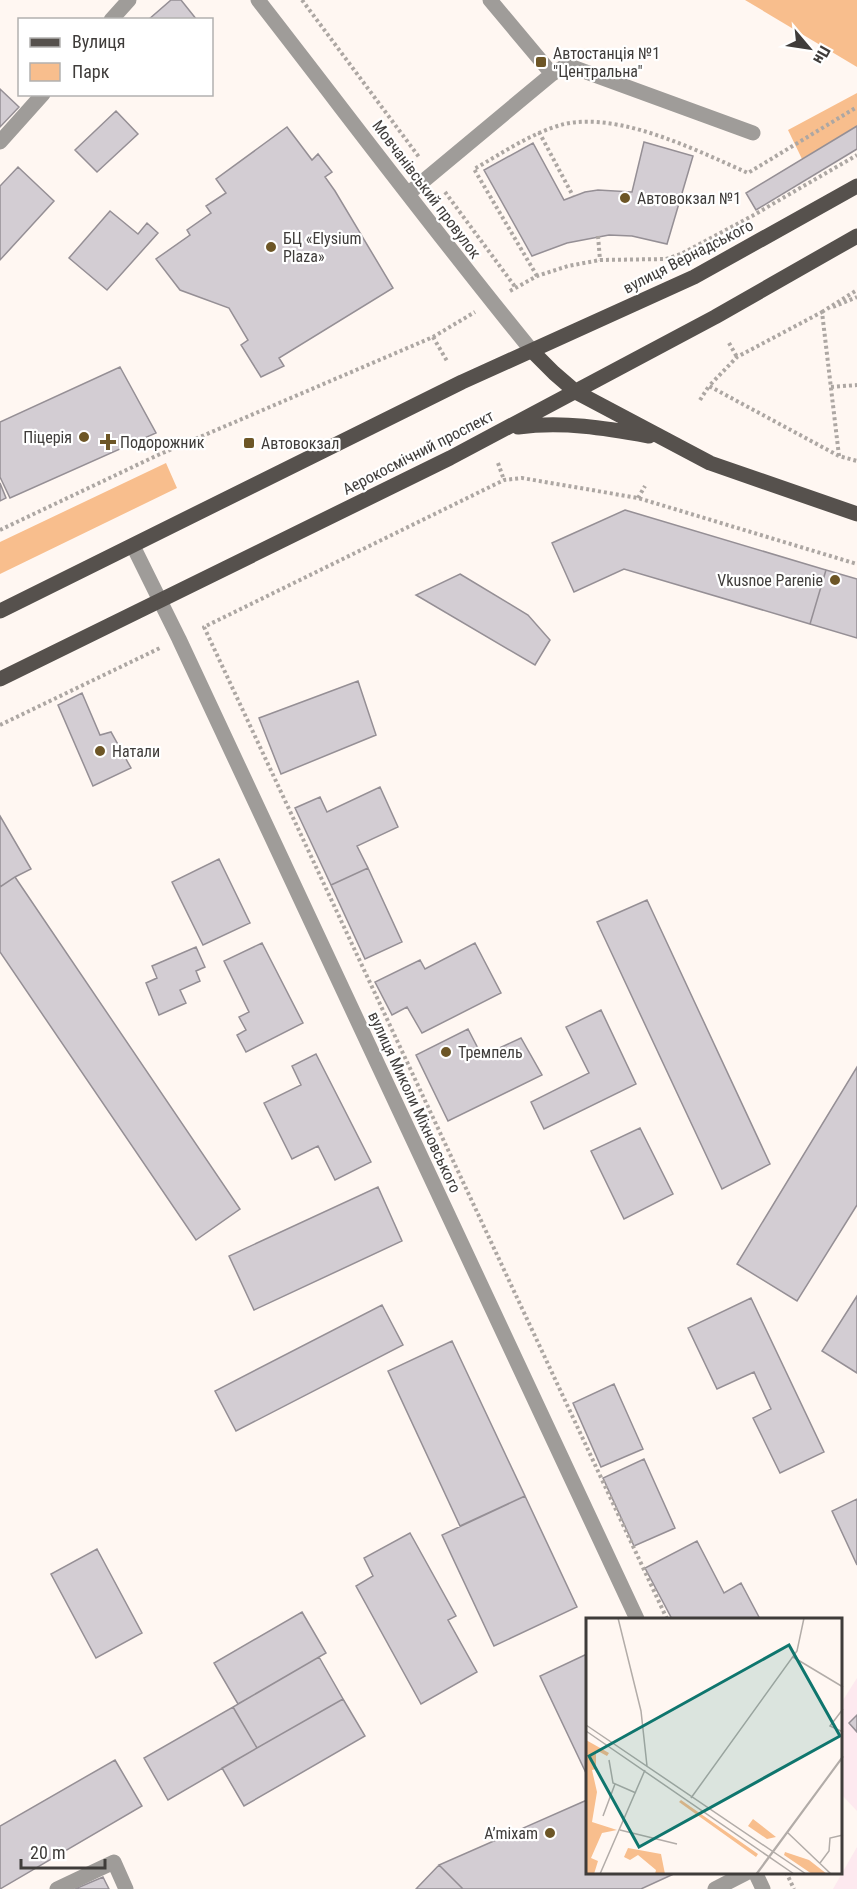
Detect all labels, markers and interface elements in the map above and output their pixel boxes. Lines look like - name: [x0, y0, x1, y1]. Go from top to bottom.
- legend: [18, 18, 213, 96]
- north arrow: [779, 18, 839, 78]
- text: Вулиця: [72, 31, 126, 52]
- text: Пн: [809, 43, 834, 67]
- place label: Автостанція №1 "Центральна": [553, 44, 660, 81]
- marker: Автостанція №1 "Центральна": [534, 55, 548, 69]
- text: Парк: [72, 61, 110, 82]
- street label: Мовчанівський провулок: [368, 116, 485, 262]
- place label: Автовокзал №1: [637, 189, 741, 208]
- marker: Автовокзал №1: [618, 191, 632, 205]
- street label: вулиця Вернадського: [620, 215, 756, 297]
- place label: БЦ «Elysium Plaza»: [283, 229, 361, 266]
- marker: БЦ «Elysium Plaza»: [264, 240, 278, 254]
- street label: Аерокосмічний проспект: [340, 406, 497, 499]
- place label: Піцерія: [23, 428, 72, 447]
- marker: Піцерія: [77, 430, 91, 444]
- place label: Подорожник: [120, 433, 205, 452]
- place label: Автовокзал: [261, 434, 339, 453]
- marker: Подорожник: [101, 435, 115, 449]
- marker: Автовокзал: [242, 436, 256, 450]
- place label: Vkusnoe Parenie: [717, 571, 823, 590]
- marker: Vkusnoe Parenie: [828, 573, 842, 587]
- place label: Натали: [112, 742, 160, 761]
- marker: Натали: [93, 744, 107, 758]
- street label: вулиця Миколи Міхновського: [364, 1009, 465, 1196]
- place label: Тремпель: [458, 1043, 523, 1062]
- marker: Тремпель: [439, 1045, 453, 1059]
- inset map: [586, 1618, 842, 1874]
- place label: A’mixam: [484, 1824, 538, 1843]
- marker: A’mixam: [543, 1826, 557, 1840]
- scale bar: [21, 1832, 105, 1870]
- text: 20 m: [30, 1842, 65, 1863]

